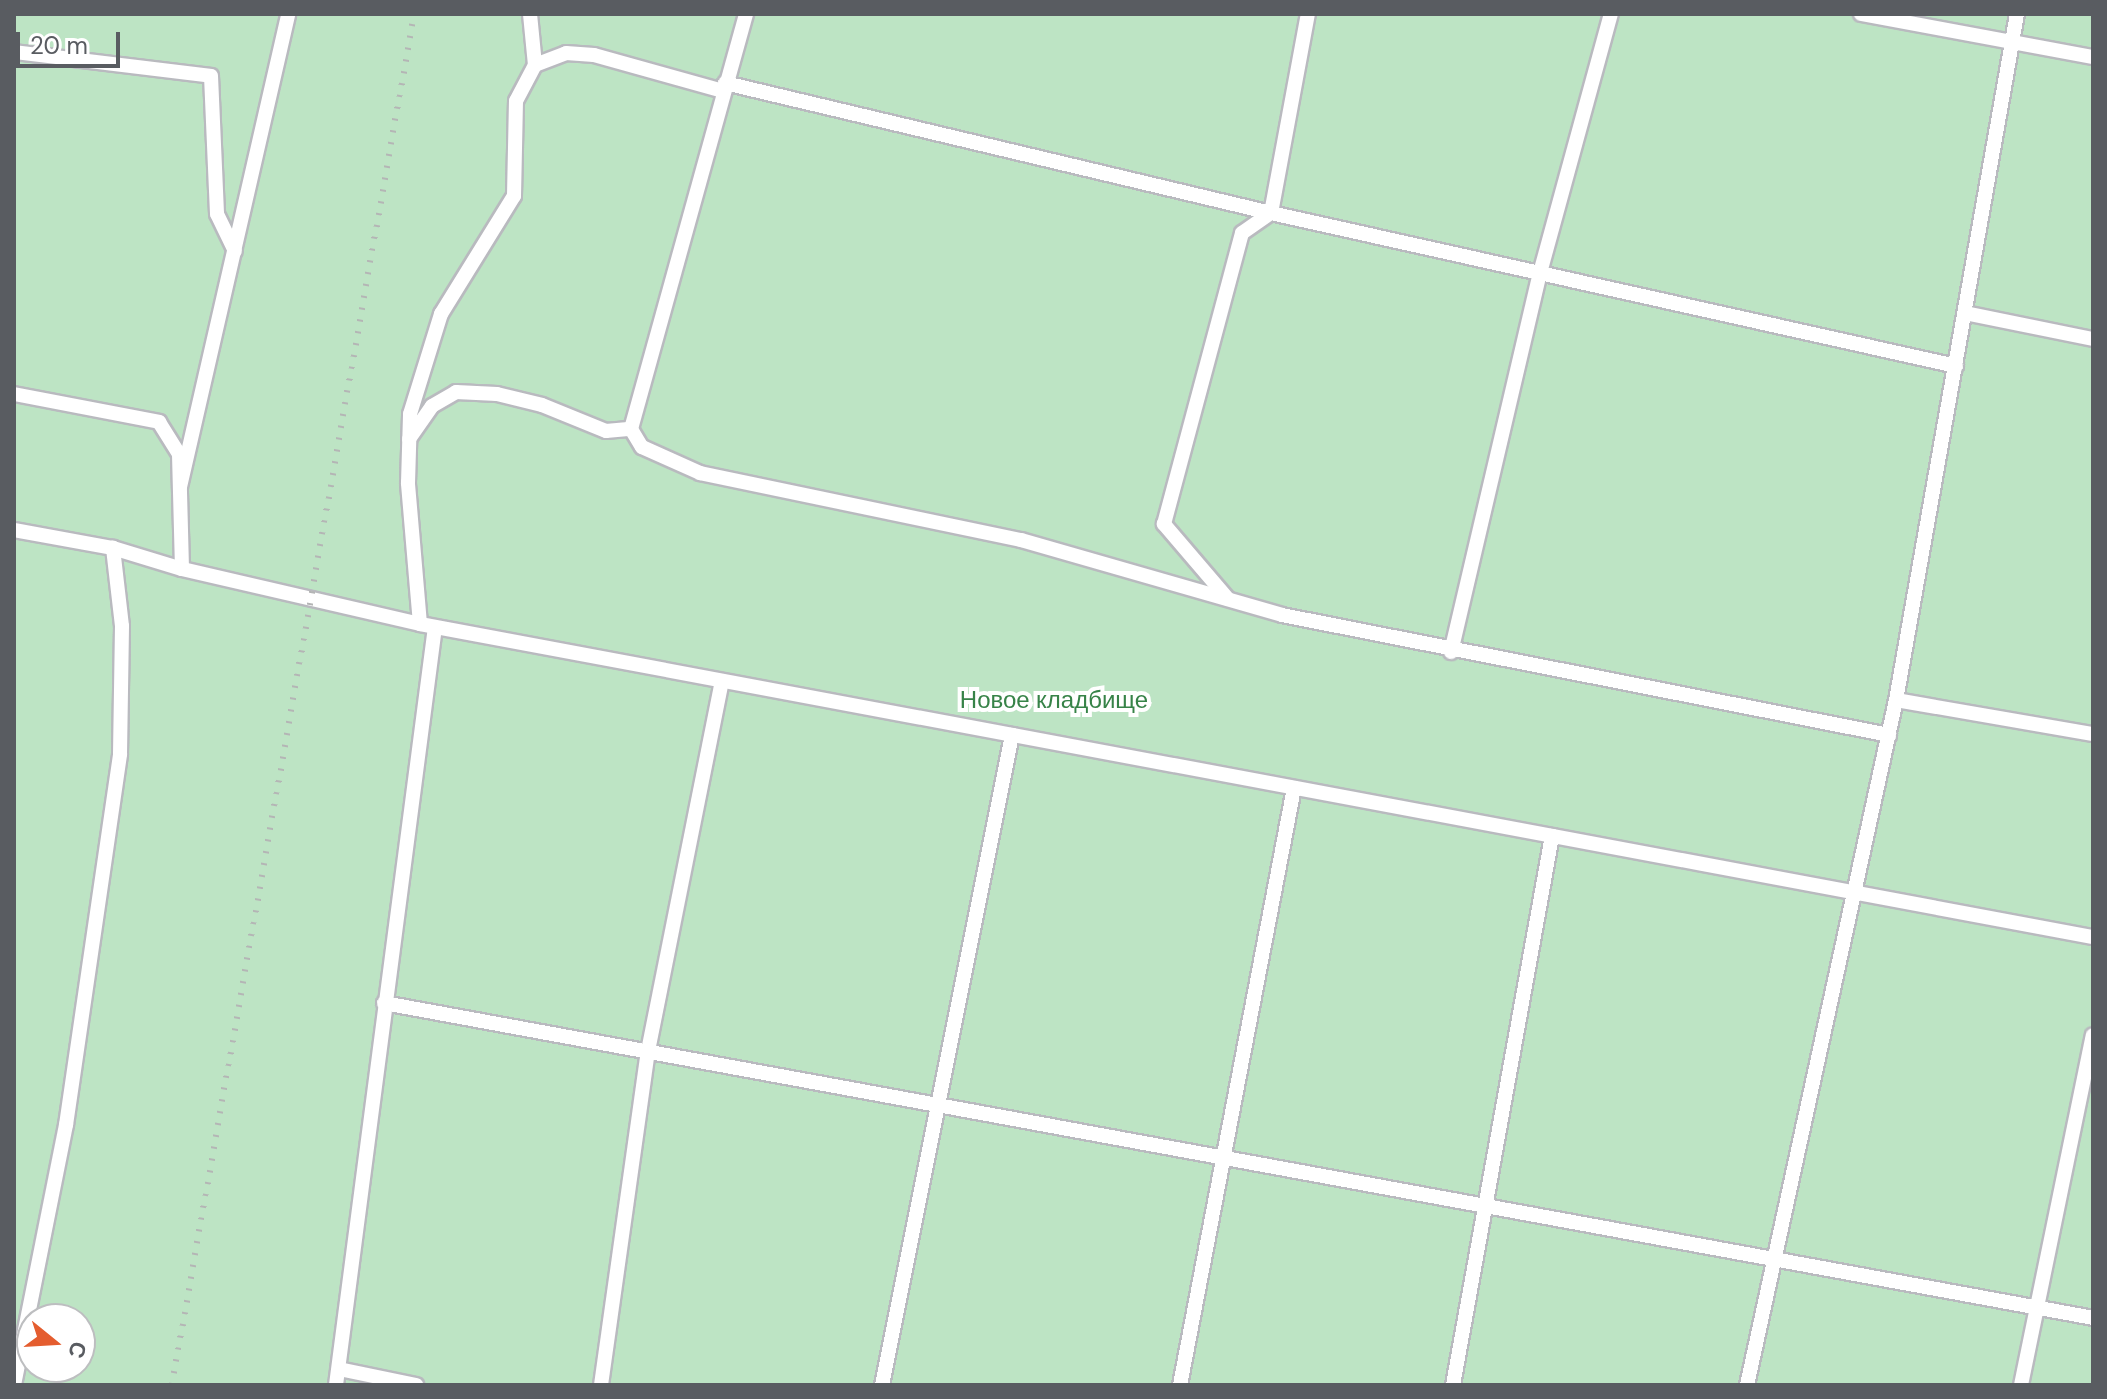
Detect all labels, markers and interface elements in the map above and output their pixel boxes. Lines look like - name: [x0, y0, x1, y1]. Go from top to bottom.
- scale bar: [20, 16, 124, 66]
- text: 20 m: [30, 30, 88, 61]
- park label: Новое кладбище: [960, 686, 1148, 714]
- north arrow: [16, 1303, 96, 1383]
- text: С: [61, 1338, 94, 1362]

